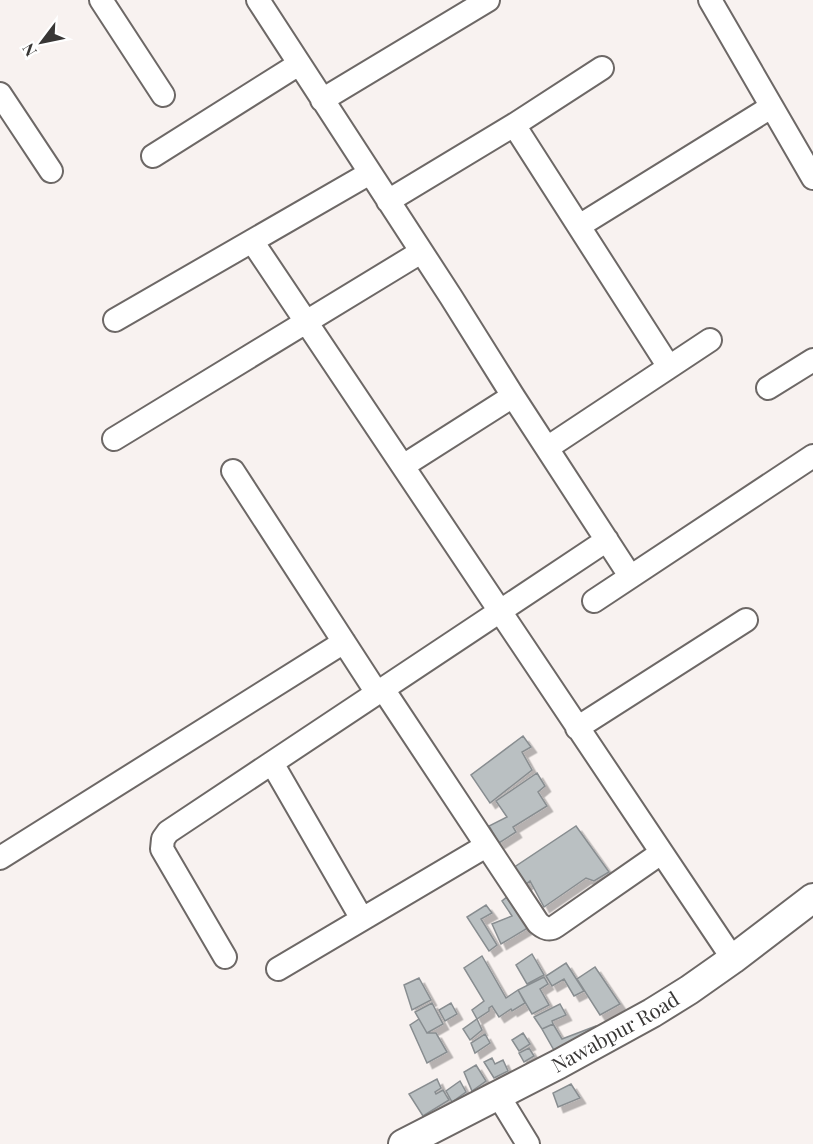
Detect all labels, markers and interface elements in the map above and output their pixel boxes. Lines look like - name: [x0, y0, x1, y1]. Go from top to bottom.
- north arrow: [12, 12, 72, 72]
- text: N: [17, 39, 41, 61]
- street label: Nawabpur Road: [546, 984, 684, 1078]

